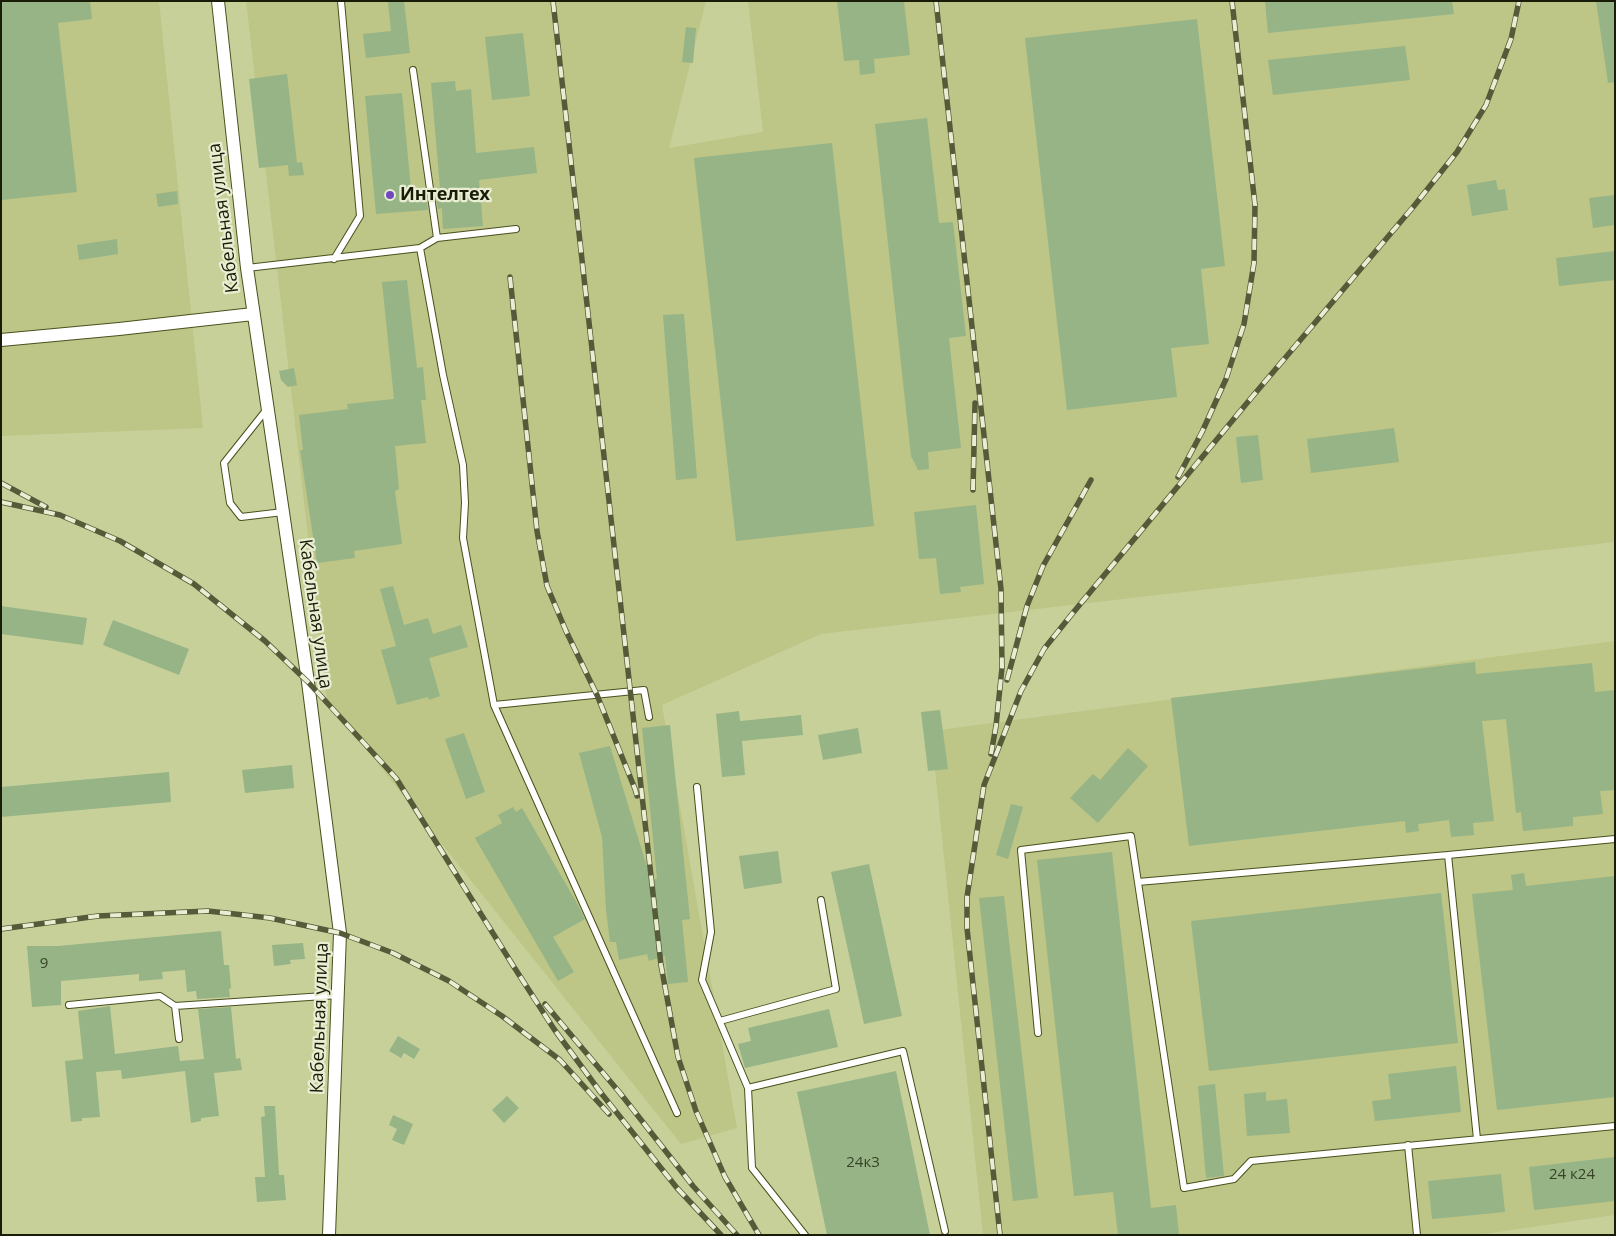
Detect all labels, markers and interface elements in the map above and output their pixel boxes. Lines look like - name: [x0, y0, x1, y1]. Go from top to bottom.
- street label: Кабельная улица: [204, 142, 244, 294]
- place label: Интелтех: [400, 184, 490, 206]
- marker: Интелтех: [384, 189, 396, 201]
- street label: Кабельная улица: [294, 538, 336, 690]
- street label: Кабельная улица: [307, 942, 333, 1094]
- house number: 9: [40, 955, 48, 973]
- house number: 24к3: [846, 1154, 880, 1172]
- house number: 24 к24: [1549, 1166, 1595, 1184]

